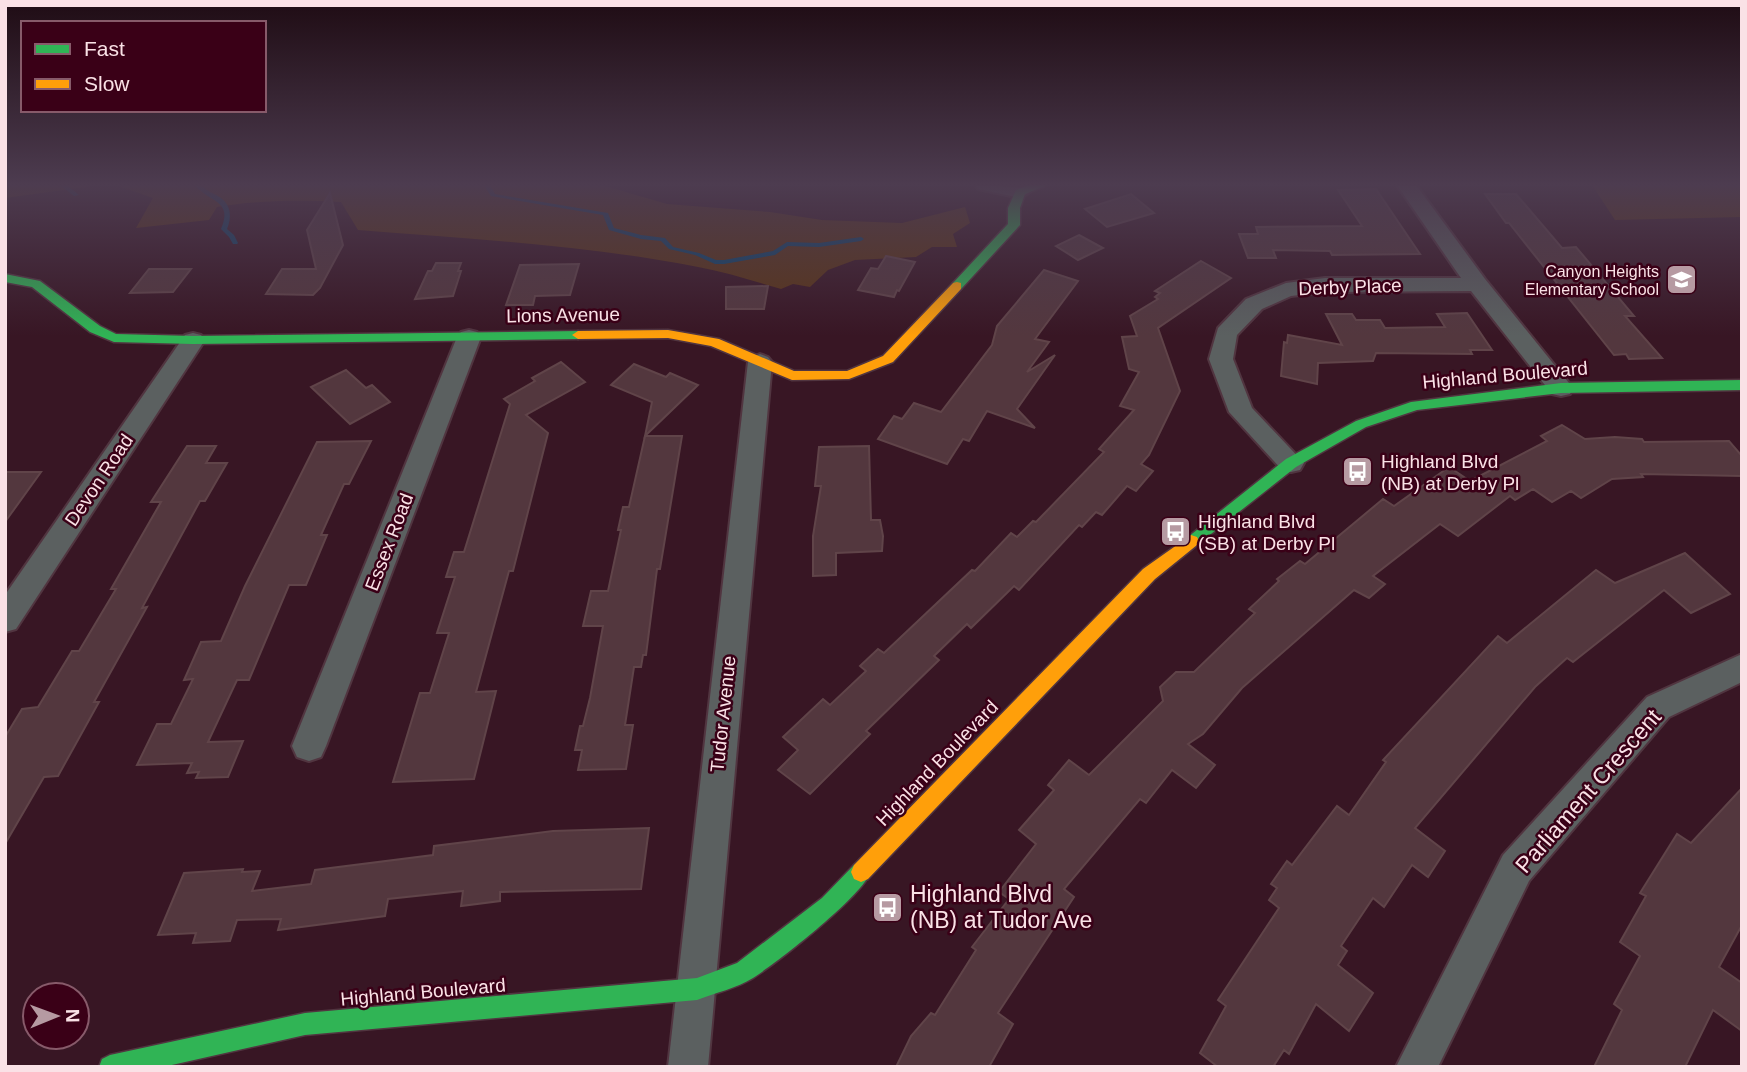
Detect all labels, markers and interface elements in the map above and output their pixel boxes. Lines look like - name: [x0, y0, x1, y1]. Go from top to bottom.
- legend: [21, 21, 266, 112]
- text: Fast: [84, 37, 125, 60]
- text: Slow: [84, 72, 130, 95]
- place label: Canyon Heights Elementary School: [1525, 263, 1659, 298]
- school or university icon: Canyon Heights Elementary School: [1665, 263, 1699, 297]
- street label: Derby Place: [1298, 275, 1402, 299]
- street label: Lions Avenue: [506, 304, 620, 326]
- street label: Highland Boulevard: [1421, 357, 1589, 393]
- street label: Devon Road: [61, 430, 137, 530]
- place label: Highland Blvd (NB) at Derby Pl: [1381, 451, 1519, 494]
- bus stop icon: Highland Blvd (NB) at Derby Pl: [1341, 455, 1375, 489]
- street label: Essex Road: [361, 490, 417, 594]
- place label: Highland Blvd (SB) at Derby Pl: [1198, 511, 1335, 554]
- bus stop icon: Highland Blvd (SB) at Derby Pl: [1158, 515, 1192, 549]
- street label: Tudor Avenue: [706, 655, 740, 773]
- street label: Highland Boulevard: [872, 696, 1002, 830]
- street label: Parliament Crescent: [1510, 703, 1667, 878]
- place label: Highland Blvd (NB) at Tudor Ave: [910, 881, 1092, 933]
- bus stop icon: Highland Blvd (NB) at Tudor Ave: [870, 890, 904, 924]
- street label: Highland Boulevard: [339, 974, 507, 1010]
- north arrow: [21, 981, 91, 1051]
- text: N: [62, 1009, 83, 1023]

